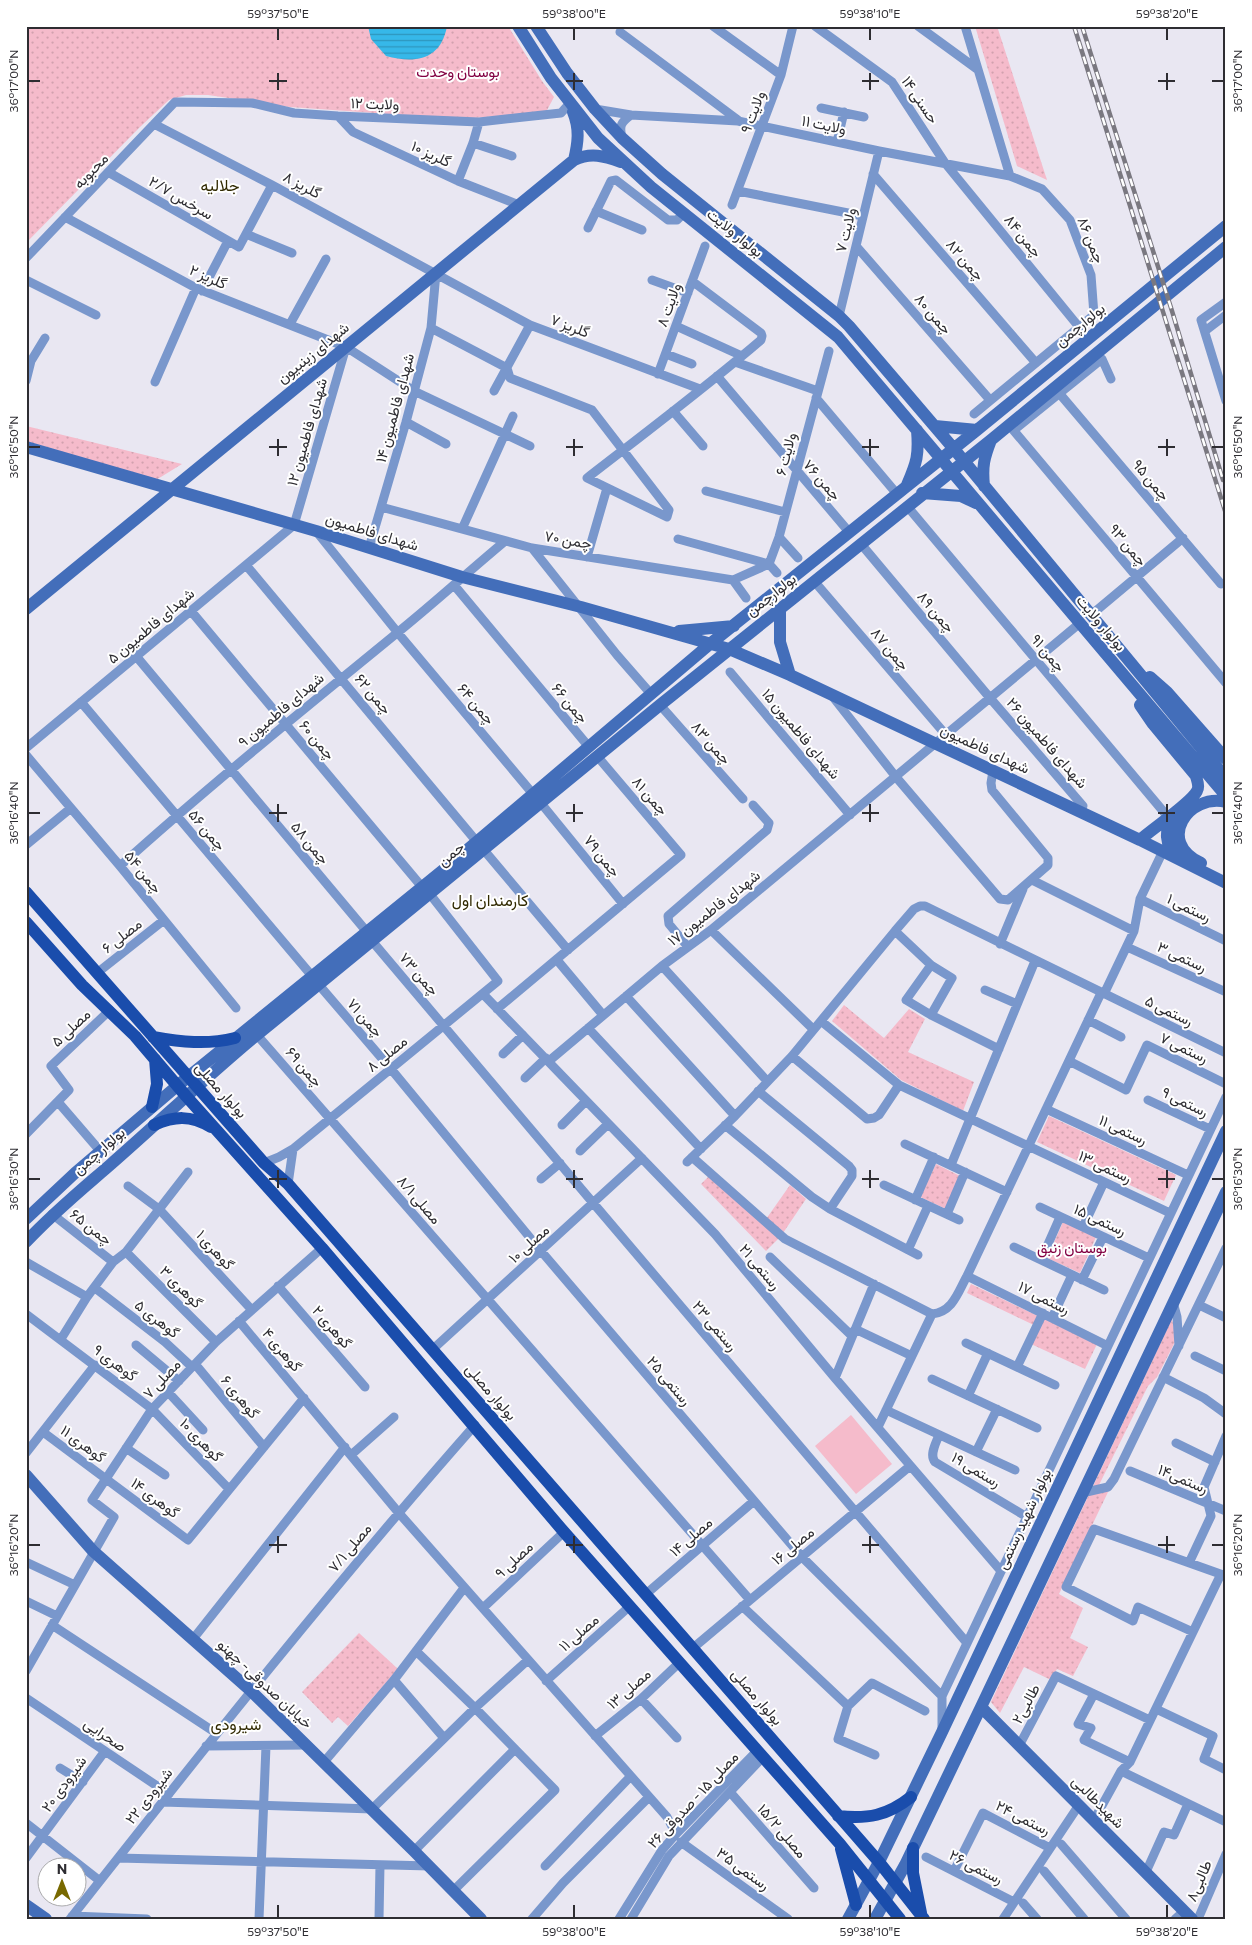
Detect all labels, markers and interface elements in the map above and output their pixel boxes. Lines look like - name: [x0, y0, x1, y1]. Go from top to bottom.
- text: 59°37'50"E: [247, 6, 309, 20]
- text: 59°38'00"E: [542, 6, 606, 20]
- text: 59°38'10"E: [840, 6, 900, 20]
- text: 59°38'20"E: [1136, 6, 1198, 20]
- text: 36°17'00"N: [6, 50, 20, 112]
- text: 36°17'00"N: [1230, 50, 1244, 112]
- park label: بوستان وحدت: [416, 62, 500, 81]
- street label: حسنی ۱۴: [897, 72, 943, 128]
- street label: ولایت ۹: [736, 88, 769, 136]
- street label: ولایت ۱۲: [350, 93, 400, 114]
- street label: ولایت ۱۱: [800, 111, 848, 139]
- street label: گلریز ۱۰: [408, 136, 454, 171]
- street label: محبوبه: [69, 149, 112, 192]
- street label: گلریز ۸: [280, 167, 325, 202]
- street label: سرخس ۲/۷: [145, 172, 217, 225]
- district label: جلالیه: [200, 175, 240, 195]
- street label: بولوار ولایت: [703, 204, 767, 261]
- street label: ولایت ۷: [831, 205, 860, 254]
- street label: چمن ۸۴: [1000, 210, 1046, 262]
- street label: چمن ۸۶: [1073, 214, 1109, 266]
- street label: چمن ۸۲: [941, 235, 989, 285]
- street label: گلریز ۲: [187, 260, 230, 293]
- street label: ولایت ۸: [652, 280, 685, 329]
- street label: چمن ۸۰: [910, 290, 956, 338]
- street label: بولوارچمن: [1051, 299, 1109, 351]
- street label: گلریز ۷: [548, 310, 593, 342]
- street label: شهدای زینبیون: [273, 318, 353, 388]
- street label: شهدای فاطمیون ۱۴: [371, 351, 419, 465]
- street label: شهدای فاطمیون ۱۲: [282, 375, 332, 488]
- text: 36°16'50"N: [6, 416, 20, 478]
- text: 36°16'50"N: [1230, 416, 1244, 478]
- street label: ولایت ۶: [771, 430, 800, 478]
- street label: چمن ۷۶: [799, 455, 845, 505]
- street label: چمن ۹۵: [1128, 455, 1174, 505]
- street label: شهدای فاطمیون: [323, 508, 421, 556]
- street label: چمن ۹۳: [1104, 520, 1152, 570]
- street label: چمن ۷۰: [543, 526, 593, 554]
- street label: بولوارچمن: [742, 569, 800, 621]
- street label: شهدای فاطمیون ۵: [103, 583, 199, 668]
- street label: چمن ۸۹: [913, 587, 959, 637]
- street label: بولوار ولایت: [1072, 591, 1130, 655]
- street label: چمن ۸۷: [866, 623, 914, 675]
- street label: چمن ۹۱: [1026, 630, 1070, 676]
- street label: شهدای فاطمیون ۹: [234, 668, 328, 752]
- street label: چمن ۶۲: [350, 669, 396, 719]
- street label: چمن ۶۴: [453, 679, 499, 729]
- street label: چمن ۶۶: [547, 679, 593, 727]
- street label: شهدای فاطمیون ۱۵: [757, 684, 845, 784]
- street label: شهدای فاطمیون ۲۶: [1002, 693, 1092, 793]
- street label: چمن ۶۰: [295, 716, 339, 764]
- street label: چمن ۸۳: [687, 717, 735, 769]
- street label: شهدای فاطمیون: [937, 720, 1033, 779]
- street label: چمن ۸۱: [628, 772, 672, 820]
- text: 36°16'40"N: [6, 781, 20, 845]
- text: 36°16'40"N: [1230, 781, 1244, 845]
- street label: چمن ۵۶: [184, 805, 230, 855]
- street label: چمن ۵۸: [286, 817, 334, 869]
- street label: چمن ۷۹: [579, 831, 625, 881]
- street label: چمن: [433, 837, 469, 871]
- street label: چمن ۵۴: [120, 846, 166, 898]
- street label: شهدای فاطمیون ۱۷: [664, 865, 765, 951]
- street label: رستمی ۱: [1164, 889, 1214, 927]
- district label: کارمندان اول: [452, 890, 528, 911]
- street label: مصلی ۶: [98, 914, 146, 958]
- street label: رستمی ۳: [1154, 937, 1210, 977]
- street label: چمن ۷۳: [395, 948, 443, 1000]
- street label: رستمی ۵: [1141, 991, 1197, 1031]
- street label: چمن ۷۱: [343, 994, 387, 1042]
- street label: مصلی ۵: [47, 1005, 95, 1051]
- street label: رستمی ۷: [1157, 1028, 1211, 1068]
- street label: مصلی ۸: [362, 1031, 412, 1077]
- street label: چمن ۶۹: [281, 1043, 327, 1091]
- street label: بولوار مصلی: [190, 1058, 252, 1122]
- street label: رستمی ۹: [1158, 1082, 1212, 1122]
- street label: رستمی ۱۱: [1096, 1110, 1150, 1150]
- street label: بولوار چمن: [69, 1123, 129, 1179]
- street label: رستمی ۱۳: [1075, 1146, 1135, 1188]
- text: 36°16'30"N: [6, 1148, 20, 1210]
- text: 36°16'30"N: [1230, 1148, 1244, 1210]
- street label: مصلی ۸/۱: [392, 1172, 446, 1228]
- street label: رستمی ۱۵: [1070, 1199, 1130, 1241]
- street label: چمن ۶۵: [66, 1204, 116, 1250]
- street label: مصلی ۱۰: [504, 1220, 554, 1268]
- street label: گوهری ۱: [192, 1226, 238, 1275]
- park label: بوستان زنبق: [1037, 1238, 1107, 1258]
- street label: رستمی ۲۱: [735, 1240, 785, 1294]
- street label: گوهری ۳: [155, 1261, 207, 1313]
- street label: رستمی ۱۷: [1015, 1276, 1073, 1320]
- street label: گوهری ۵: [130, 1295, 184, 1343]
- street label: رستمی ۲۳: [688, 1296, 742, 1356]
- street label: گوهری ۲: [308, 1301, 356, 1353]
- street label: گوهری ۴: [258, 1324, 306, 1376]
- street label: گوهری ۹: [89, 1340, 141, 1386]
- street label: رستمی ۲۵: [642, 1352, 696, 1410]
- street label: مصلی ۷: [139, 1355, 185, 1403]
- street label: بولوار مصلی: [461, 1359, 521, 1425]
- street label: گوهری ۶: [216, 1371, 264, 1423]
- street label: گوهری ۱۰: [175, 1414, 227, 1466]
- street label: گوهری ۱۱: [56, 1420, 110, 1468]
- street label: رستمی ۱۹: [948, 1447, 1004, 1493]
- street label: رستمی۱۴: [1155, 1460, 1211, 1498]
- street label: بولوار شهید رستمی: [992, 1465, 1056, 1573]
- street label: گوهری ۱۴: [127, 1473, 184, 1523]
- street label: مصلی ۱۴: [665, 1513, 717, 1561]
- text: 36°16'20"N: [6, 1514, 20, 1576]
- text: 36°16'20"N: [1230, 1514, 1244, 1576]
- street label: مصلی ۷/۱: [324, 1519, 376, 1577]
- street label: مصلی ۱۶: [767, 1522, 819, 1570]
- street label: مصلی ۹: [491, 1537, 537, 1583]
- street label: مصلی ۱۱: [555, 1610, 603, 1656]
- street label: خیابان صدوقی- چهنو: [213, 1635, 317, 1733]
- street label: مصلی ۱۳: [603, 1664, 655, 1714]
- street label: بولوار مصلی: [727, 1664, 787, 1730]
- street label: طالبی۲: [1007, 1680, 1045, 1727]
- street label: صحرایی: [80, 1713, 130, 1757]
- district label: شیرودی: [211, 1714, 261, 1735]
- street label: مصلی ۱۵ - صدوقی ۲۶: [643, 1747, 743, 1853]
- street label: شیرودی ۲۰: [37, 1752, 91, 1816]
- street label: شیرودی ۲۲: [121, 1764, 177, 1828]
- street label: شهیدطالبی: [1067, 1771, 1129, 1833]
- street label: رستمی ۲۴: [992, 1796, 1054, 1840]
- street label: مصلی ۱۵/۲: [753, 1800, 811, 1862]
- street label: رستمی ۳۵: [712, 1843, 774, 1895]
- street label: رستمی ۲۶: [946, 1845, 1006, 1889]
- street label: طالبی۸: [1181, 1857, 1217, 1905]
- north arrow: [38, 1858, 88, 1908]
- text: N: [57, 1860, 67, 1877]
- text: 59°37'50"E: [247, 1924, 309, 1938]
- text: 59°38'00"E: [542, 1924, 606, 1938]
- text: 59°38'10"E: [840, 1924, 900, 1938]
- text: 59°38'20"E: [1136, 1924, 1198, 1938]

